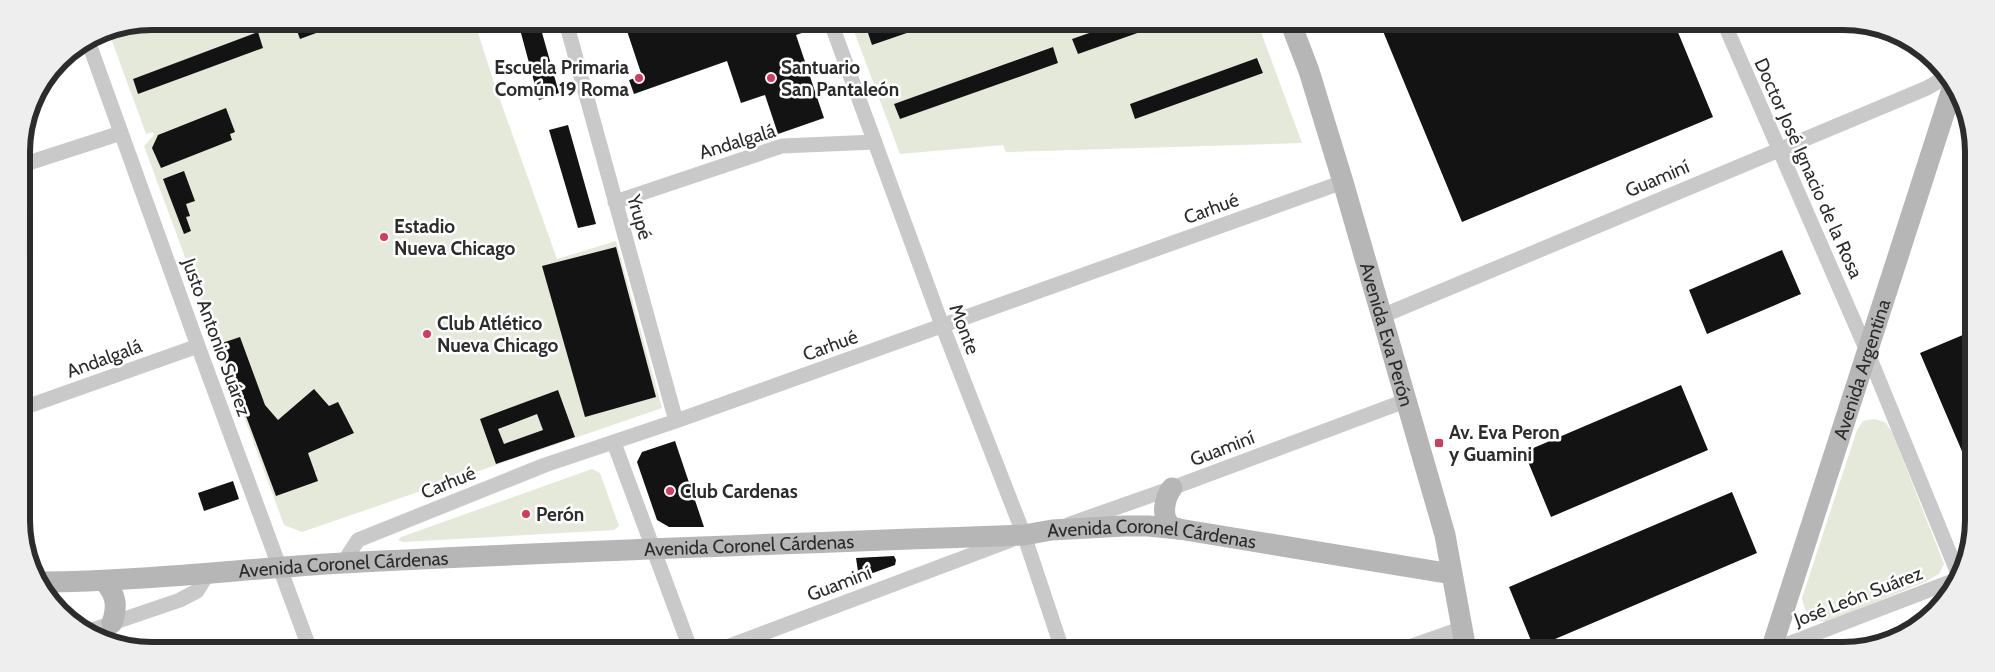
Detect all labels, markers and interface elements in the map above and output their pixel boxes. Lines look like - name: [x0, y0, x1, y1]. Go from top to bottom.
- street label: Doctor José Ignacio de la Rosa: [1749, 54, 1868, 282]
- place label: Escuela Primaria Común 19 Roma: [494, 56, 630, 101]
- place label: Santuario San Pantaleón: [781, 56, 899, 101]
- marker: Escuela Primaria Común 19 Roma: [633, 72, 645, 84]
- marker: Santuario San Pantaleón: [765, 72, 777, 84]
- street label: Andalgalá: [696, 119, 778, 164]
- street label: Guaminí: [1622, 155, 1693, 202]
- street label: Carhué: [1181, 188, 1242, 229]
- street label: Yrupé: [622, 191, 657, 243]
- place label: Estadio Nueva Chicago: [394, 215, 516, 260]
- marker: Estadio Nueva Chicago: [378, 231, 390, 243]
- street label: Justo Antonio Suárez: [177, 254, 256, 419]
- street label: Avenida Eva Perón: [1355, 260, 1418, 409]
- street label: Avenida Argentina: [1829, 296, 1895, 442]
- street label: Monte: [944, 301, 985, 358]
- place label: Club Atlético Nueva Chicago: [437, 312, 559, 357]
- street label: Carhué: [800, 325, 861, 366]
- marker: Club Atlético Nueva Chicago: [421, 328, 433, 340]
- street label: Andalgalá: [63, 334, 145, 383]
- place label: Av. Eva Peron y Guamini: [1449, 421, 1560, 466]
- street label: Guaminí: [1187, 426, 1258, 471]
- marker: Av. Eva Peron y Guamini: [1433, 437, 1445, 449]
- street label: Carhué: [418, 461, 479, 504]
- place label: Club Cardenas: [680, 480, 798, 503]
- marker: Club Cardenas: [664, 485, 676, 497]
- place label: Perón: [536, 503, 584, 526]
- marker: Perón: [520, 508, 532, 520]
- street label: Avenida Coronel Cárdenas: [1047, 515, 1258, 554]
- street label: Avenida Coronel Cárdenas: [643, 530, 855, 561]
- street label: Avenida Coronel Cárdenas: [238, 547, 449, 583]
- street label: Guaminí: [804, 561, 875, 606]
- street label: José León Suárez: [1790, 561, 1926, 632]

